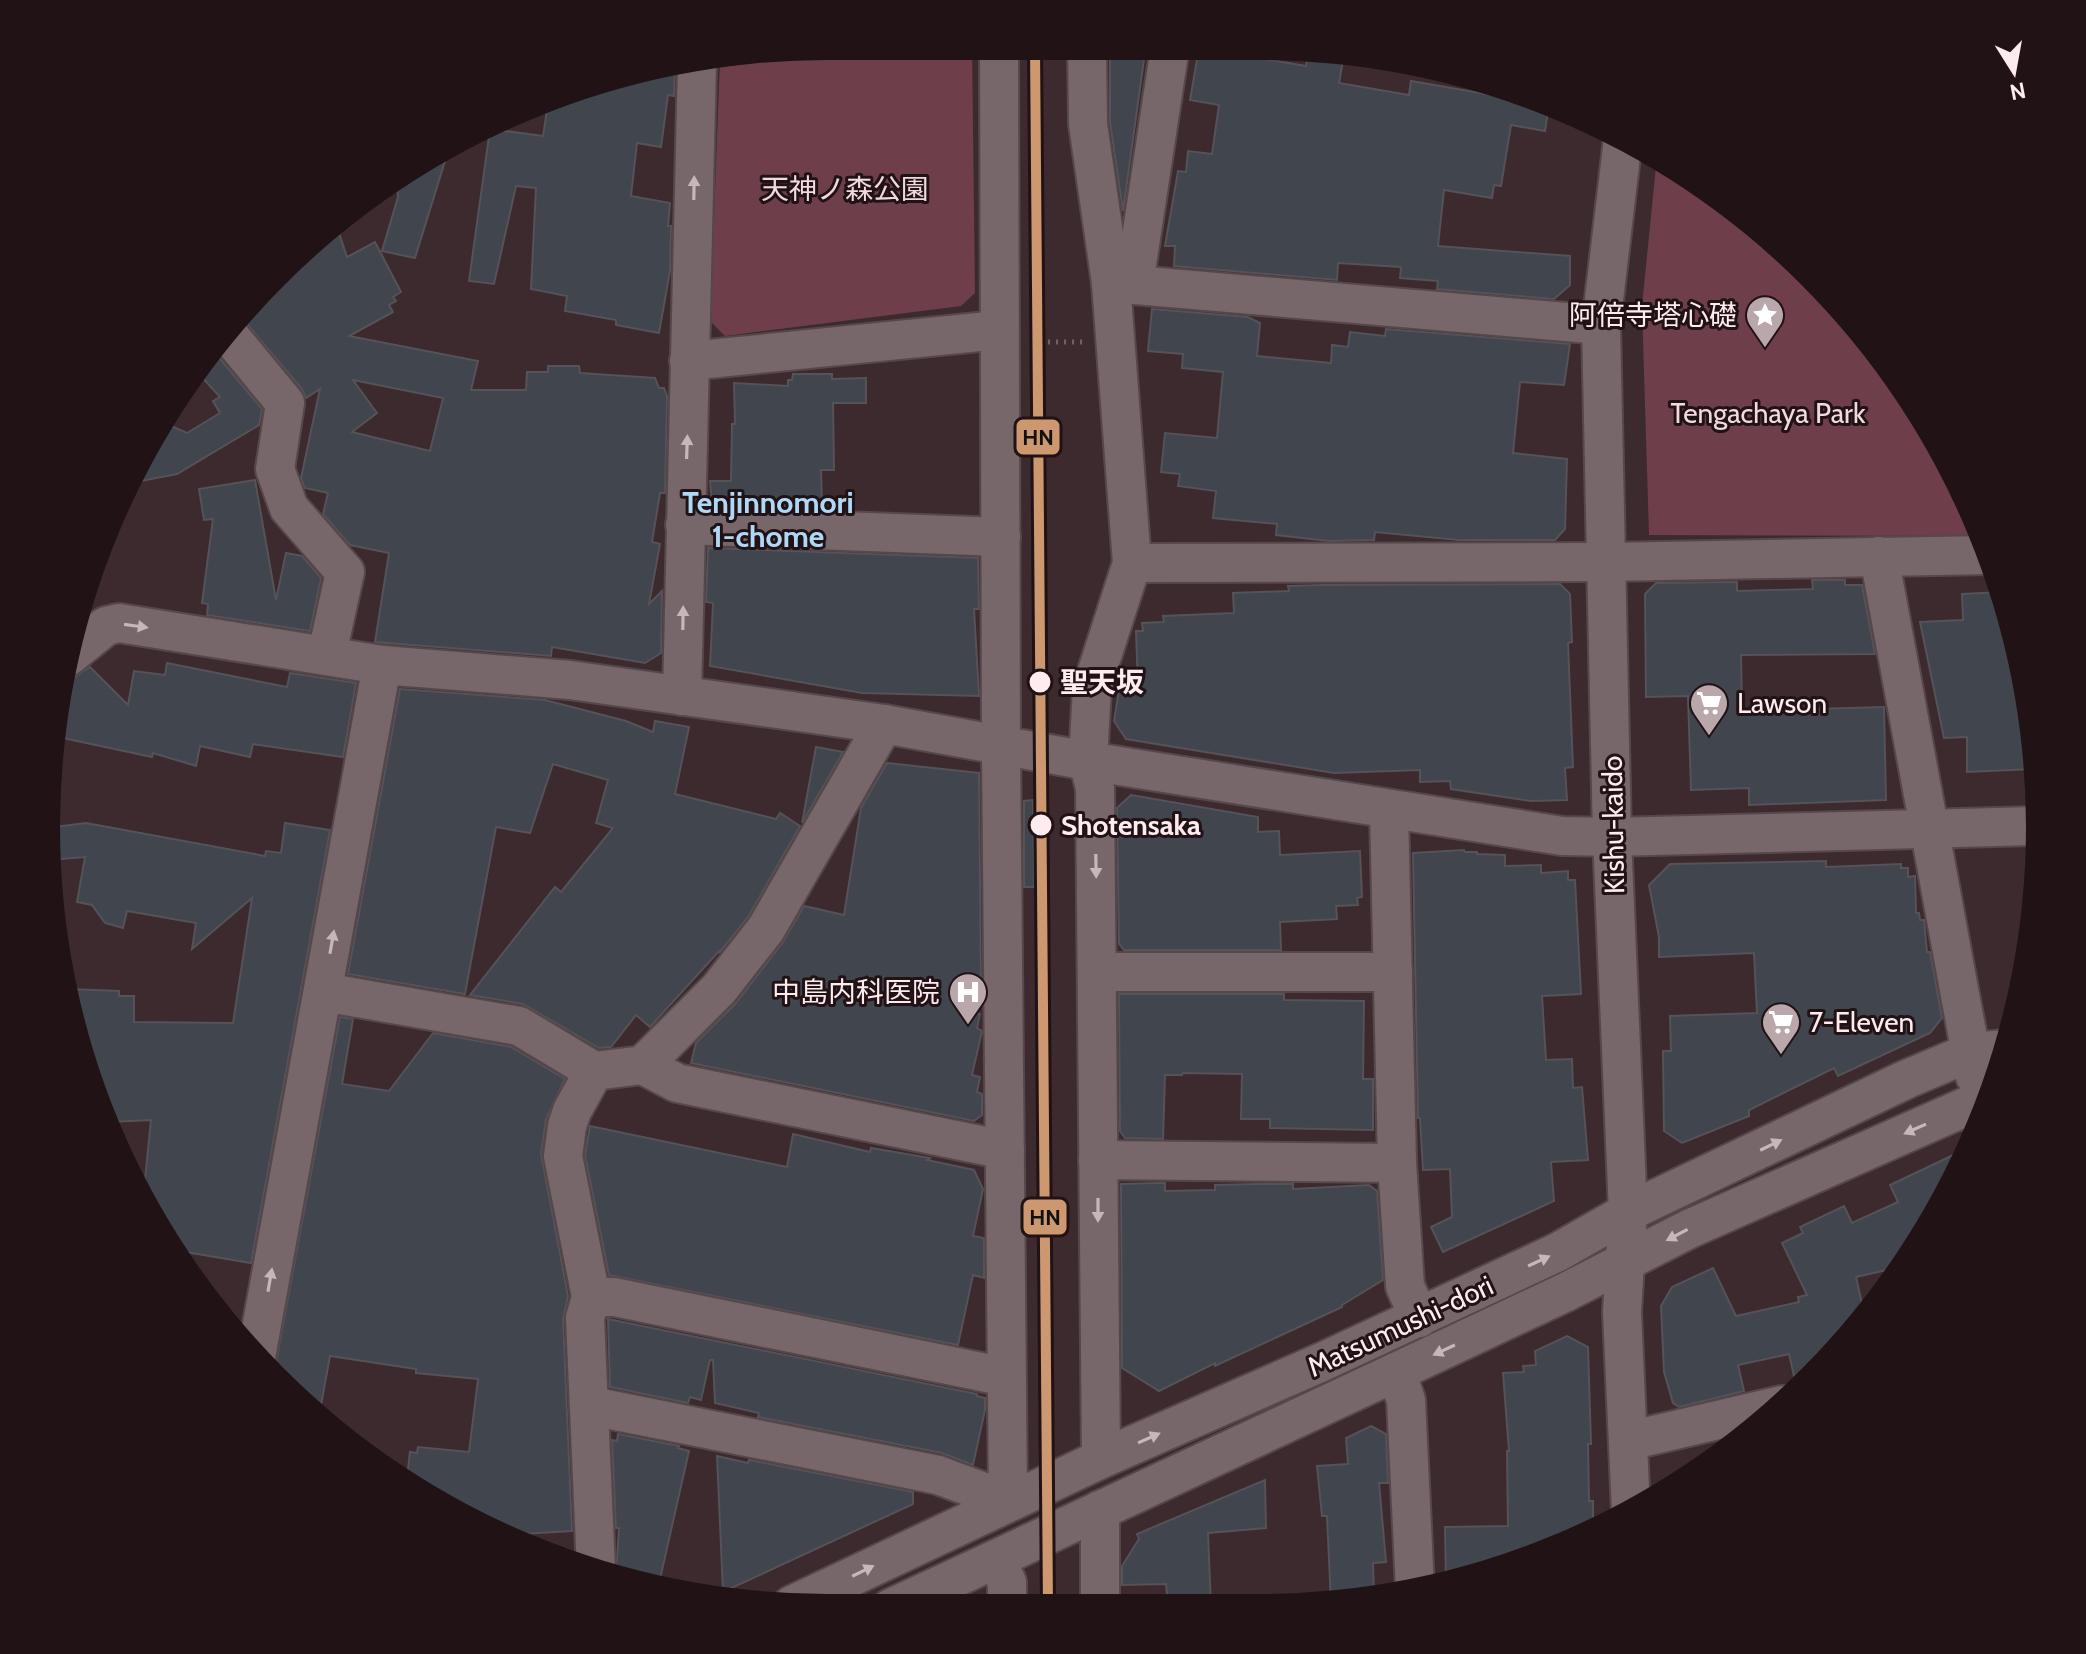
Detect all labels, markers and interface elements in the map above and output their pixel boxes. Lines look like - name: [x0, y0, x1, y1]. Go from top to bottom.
- north arrow: [1974, 32, 2054, 112]
- text: N: [2008, 76, 2028, 106]
- park label: 天神ノ森公園: [761, 172, 929, 206]
- one-way arrow: [687, 174, 700, 200]
- place icon: 阿倍寺塔心礎: [1744, 294, 1786, 349]
- place label: 阿倍寺塔心礎: [1569, 298, 1737, 332]
- park label: Tengachaya Park: [1670, 396, 1866, 430]
- line badge: HN: [1015, 418, 1061, 456]
- text: HN: [1022, 424, 1054, 451]
- one-way arrow: [681, 434, 694, 459]
- district label: Tenjinnomori 1-chome: [682, 484, 854, 555]
- one-way arrow: [677, 605, 690, 630]
- one-way arrow: [124, 620, 149, 633]
- place label: 聖天坂: [1060, 665, 1144, 699]
- marker: 聖天坂: [1027, 669, 1053, 695]
- supermarket icon: Lawson: [1688, 682, 1730, 737]
- place label: Lawson: [1737, 686, 1827, 720]
- street label: Kishu-kaido: [1595, 755, 1631, 895]
- place label: Shotensaka: [1061, 808, 1201, 842]
- marker: Shotensaka: [1028, 812, 1054, 838]
- one-way arrow: [1090, 854, 1102, 879]
- one-way arrow: [326, 929, 339, 954]
- hospital icon: 中島内科医院: [947, 971, 989, 1026]
- place label: 中島内科医院: [772, 975, 940, 1009]
- supermarket icon: 7-Eleven: [1760, 1001, 1802, 1056]
- place label: 7-Eleven: [1809, 1005, 1914, 1039]
- one-way arrow: [1903, 1123, 1926, 1136]
- one-way arrow: [1760, 1138, 1783, 1152]
- line badge: HN: [1022, 1198, 1068, 1236]
- one-way arrow: [1092, 1198, 1104, 1223]
- text: HN: [1029, 1204, 1061, 1231]
- one-way arrow: [1666, 1227, 1688, 1241]
- one-way arrow: [1527, 1254, 1551, 1268]
- one-way arrow: [264, 1268, 276, 1293]
- street label: Matsumushi-dori: [1302, 1268, 1498, 1384]
- one-way arrow: [1432, 1343, 1456, 1357]
- one-way arrow: [1137, 1431, 1161, 1444]
- one-way arrow: [851, 1564, 874, 1578]

